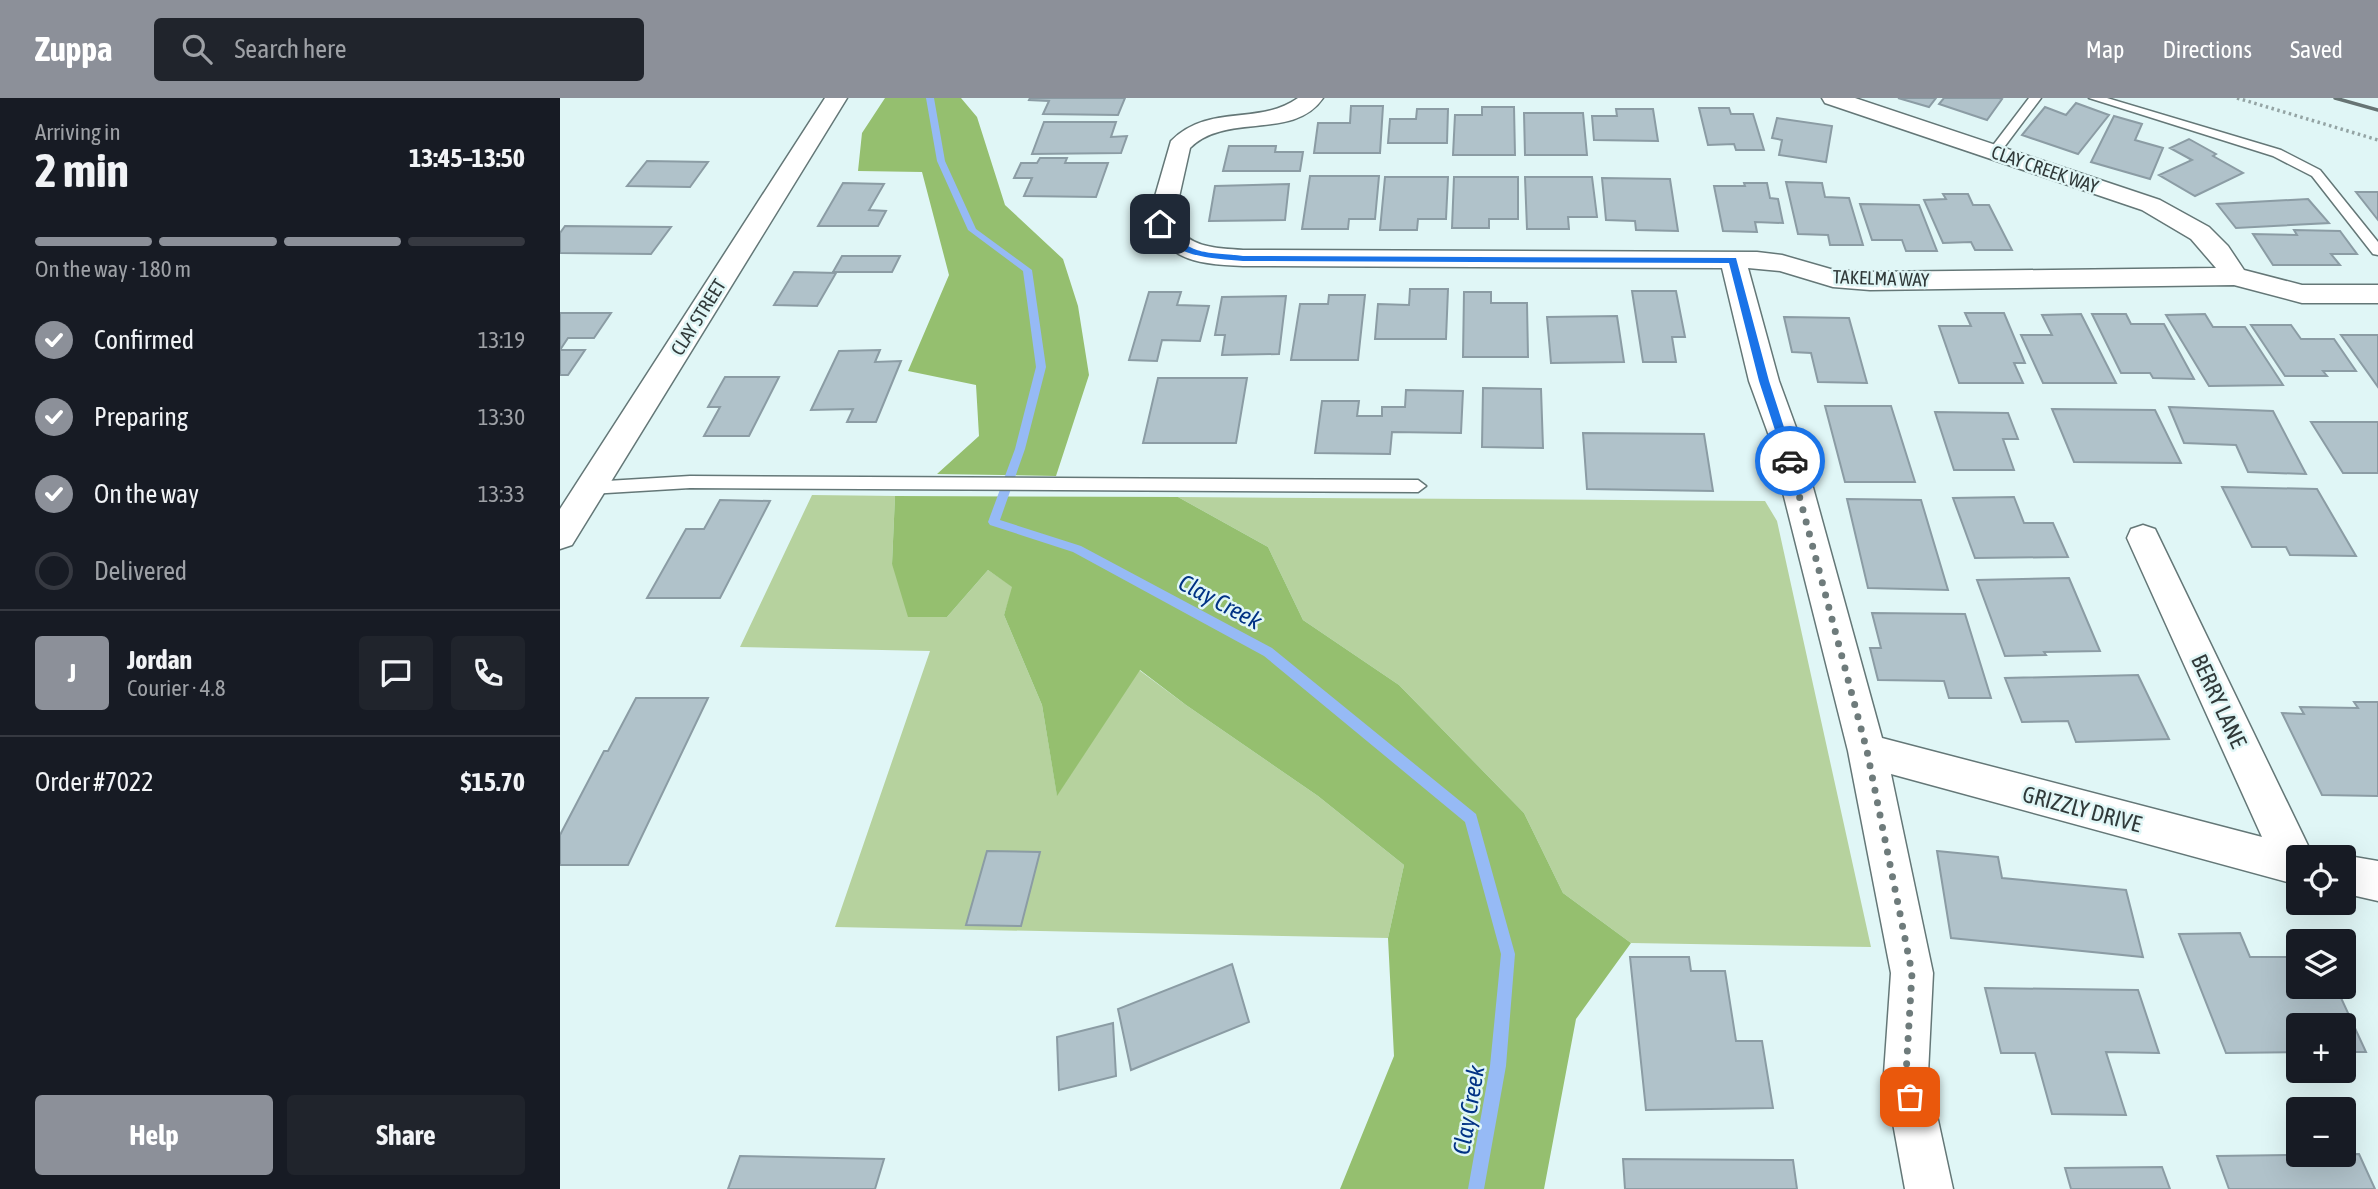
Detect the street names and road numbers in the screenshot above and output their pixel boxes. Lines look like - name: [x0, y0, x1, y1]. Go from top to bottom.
- street label: CLAY CREEK WAY: [1989, 140, 2102, 198]
- street label: TAKELMA WAY: [1832, 265, 1930, 291]
- street label: CLAY STREET: [666, 274, 730, 359]
- street label: BERRY LANE: [2186, 650, 2252, 752]
- street label: GRIZZLY DRIVE: [2020, 781, 2145, 837]

